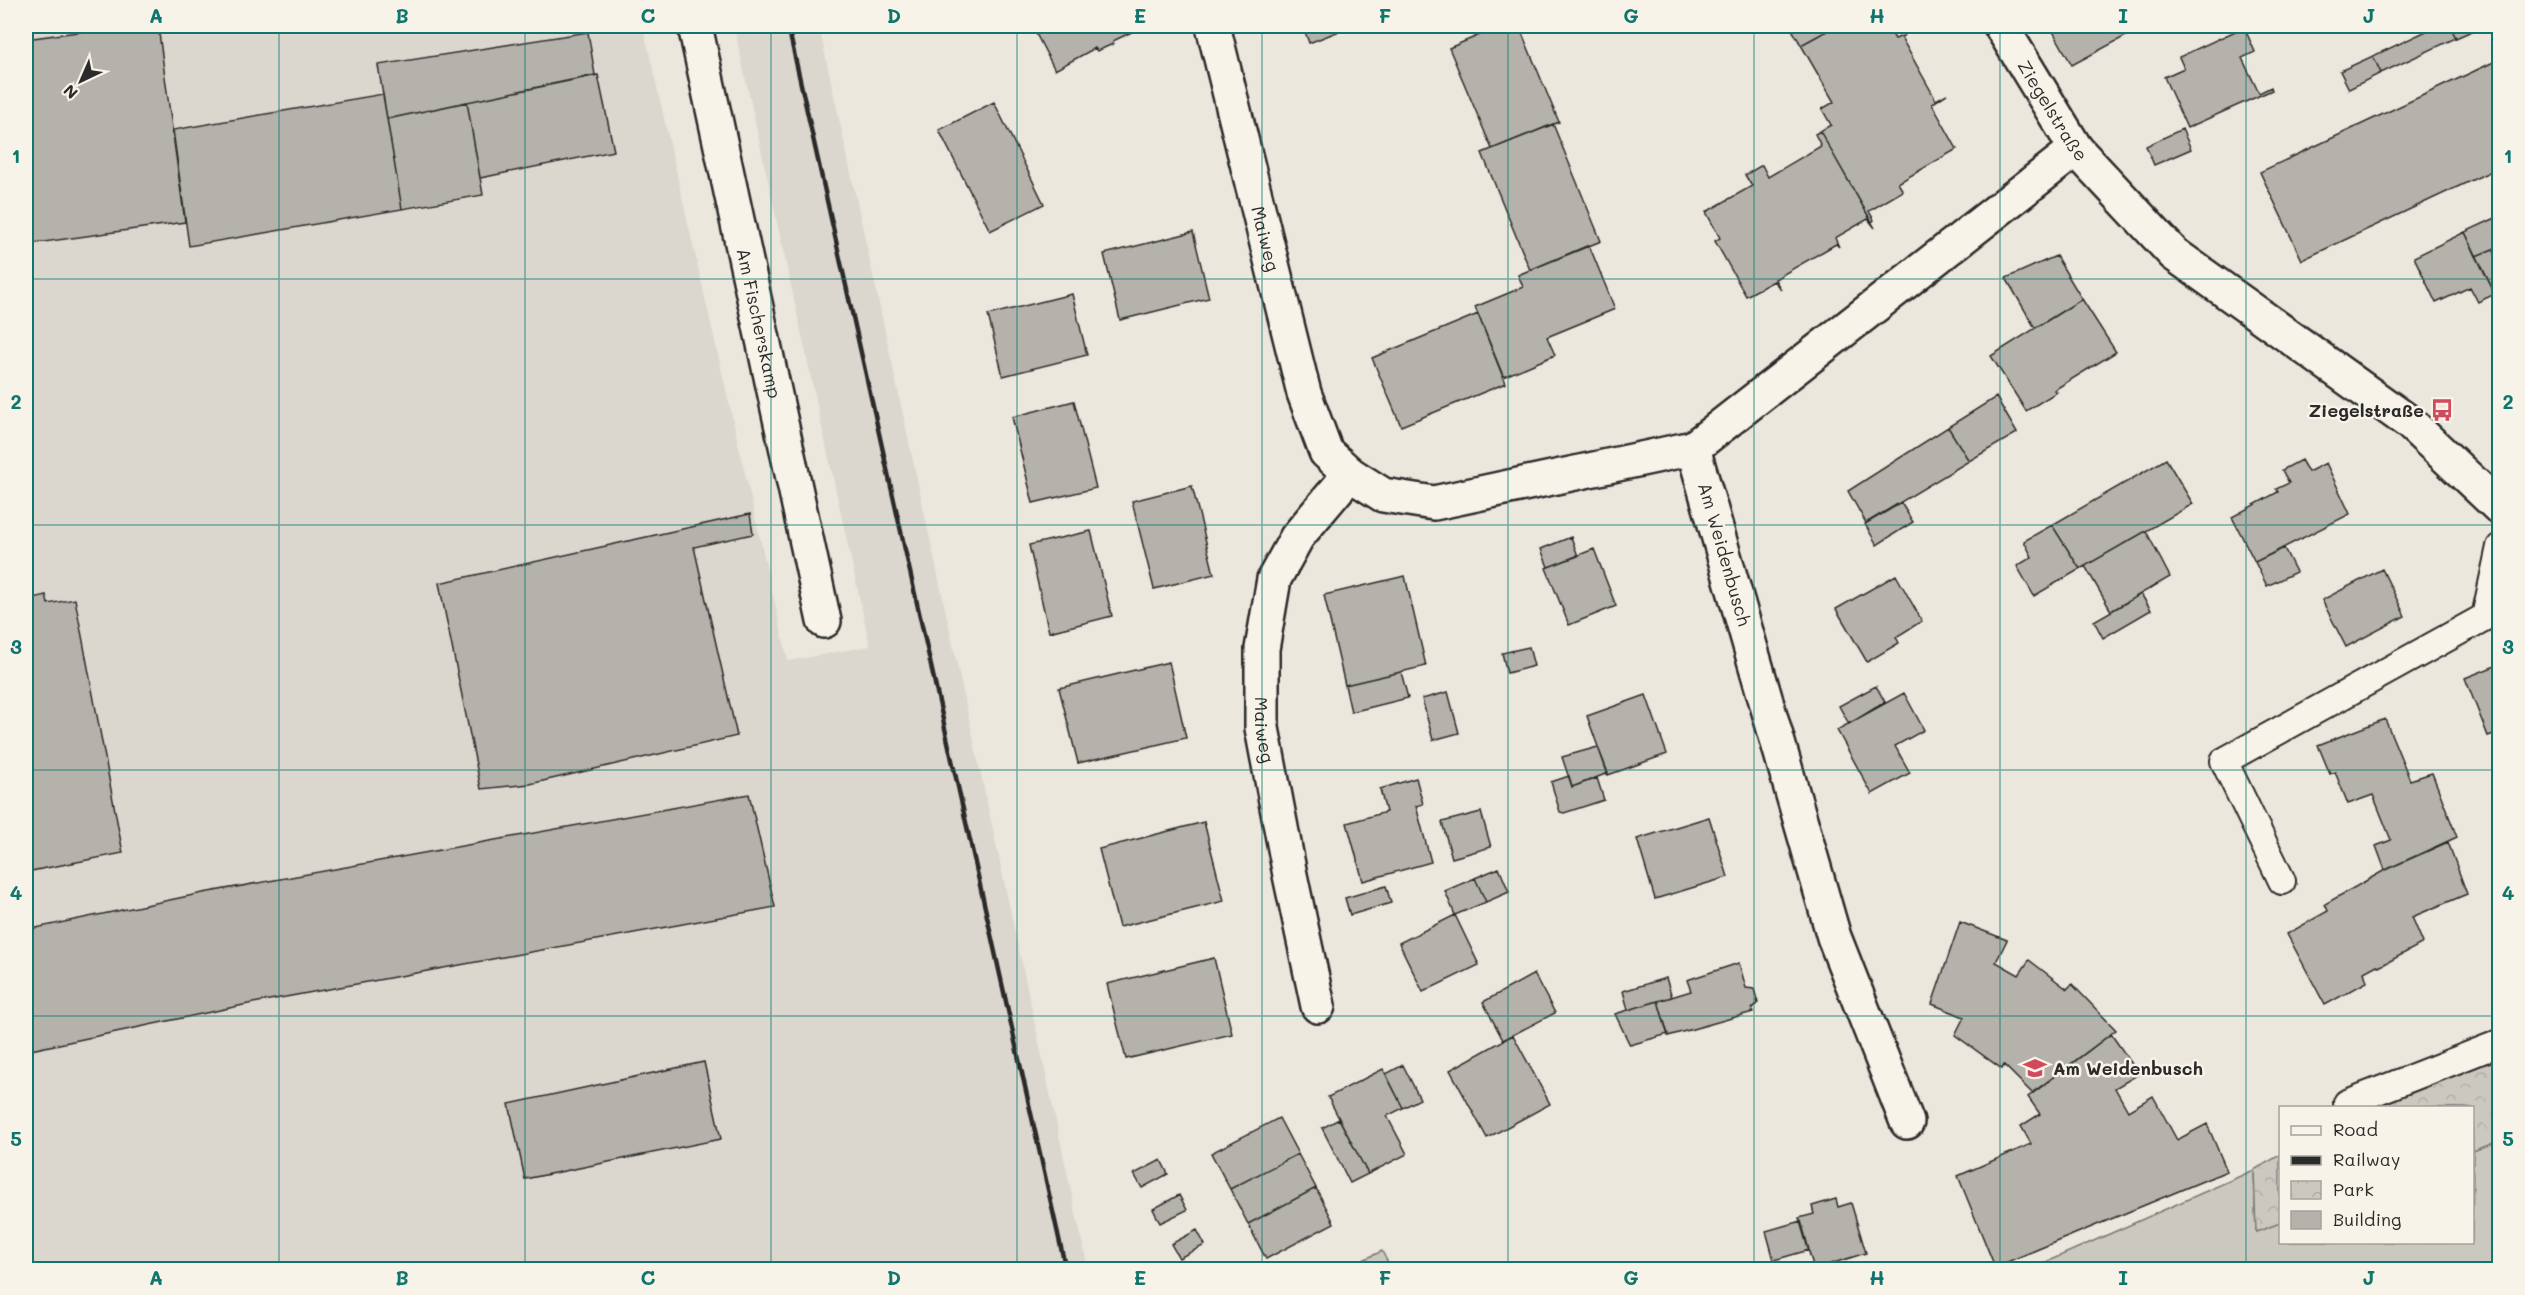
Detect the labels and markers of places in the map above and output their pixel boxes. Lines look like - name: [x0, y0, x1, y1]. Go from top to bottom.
- bus stop icon: Ziegelstraße: [2429, 397, 2455, 423]
- place label: Ziegelstraße: [2309, 398, 2424, 422]
- school or university icon: Am Weidenbusch: [2022, 1055, 2048, 1081]
- place label: Am Weidenbusch: [2053, 1056, 2203, 1080]

